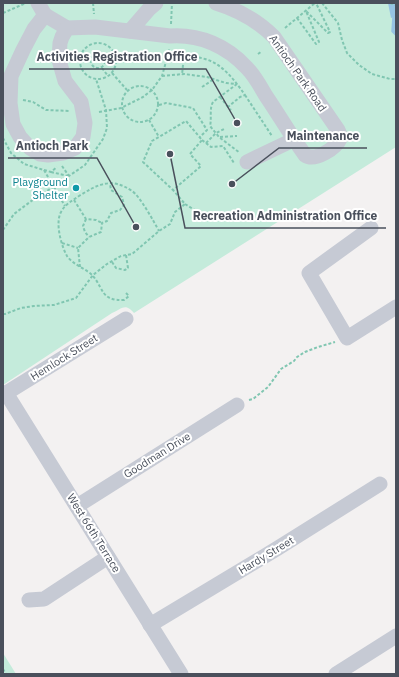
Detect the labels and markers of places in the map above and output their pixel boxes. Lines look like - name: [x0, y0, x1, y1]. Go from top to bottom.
- callout: Activities Registration Office: [29, 45, 206, 69]
- callout: Maintenance: [279, 124, 367, 148]
- callout: Antioch Park: [8, 134, 97, 158]
- place label: Playground Shelter: [13, 175, 68, 202]
- marker: Playground Shelter: [71, 183, 81, 193]
- callout: Recreation Administration Office: [185, 204, 386, 228]

